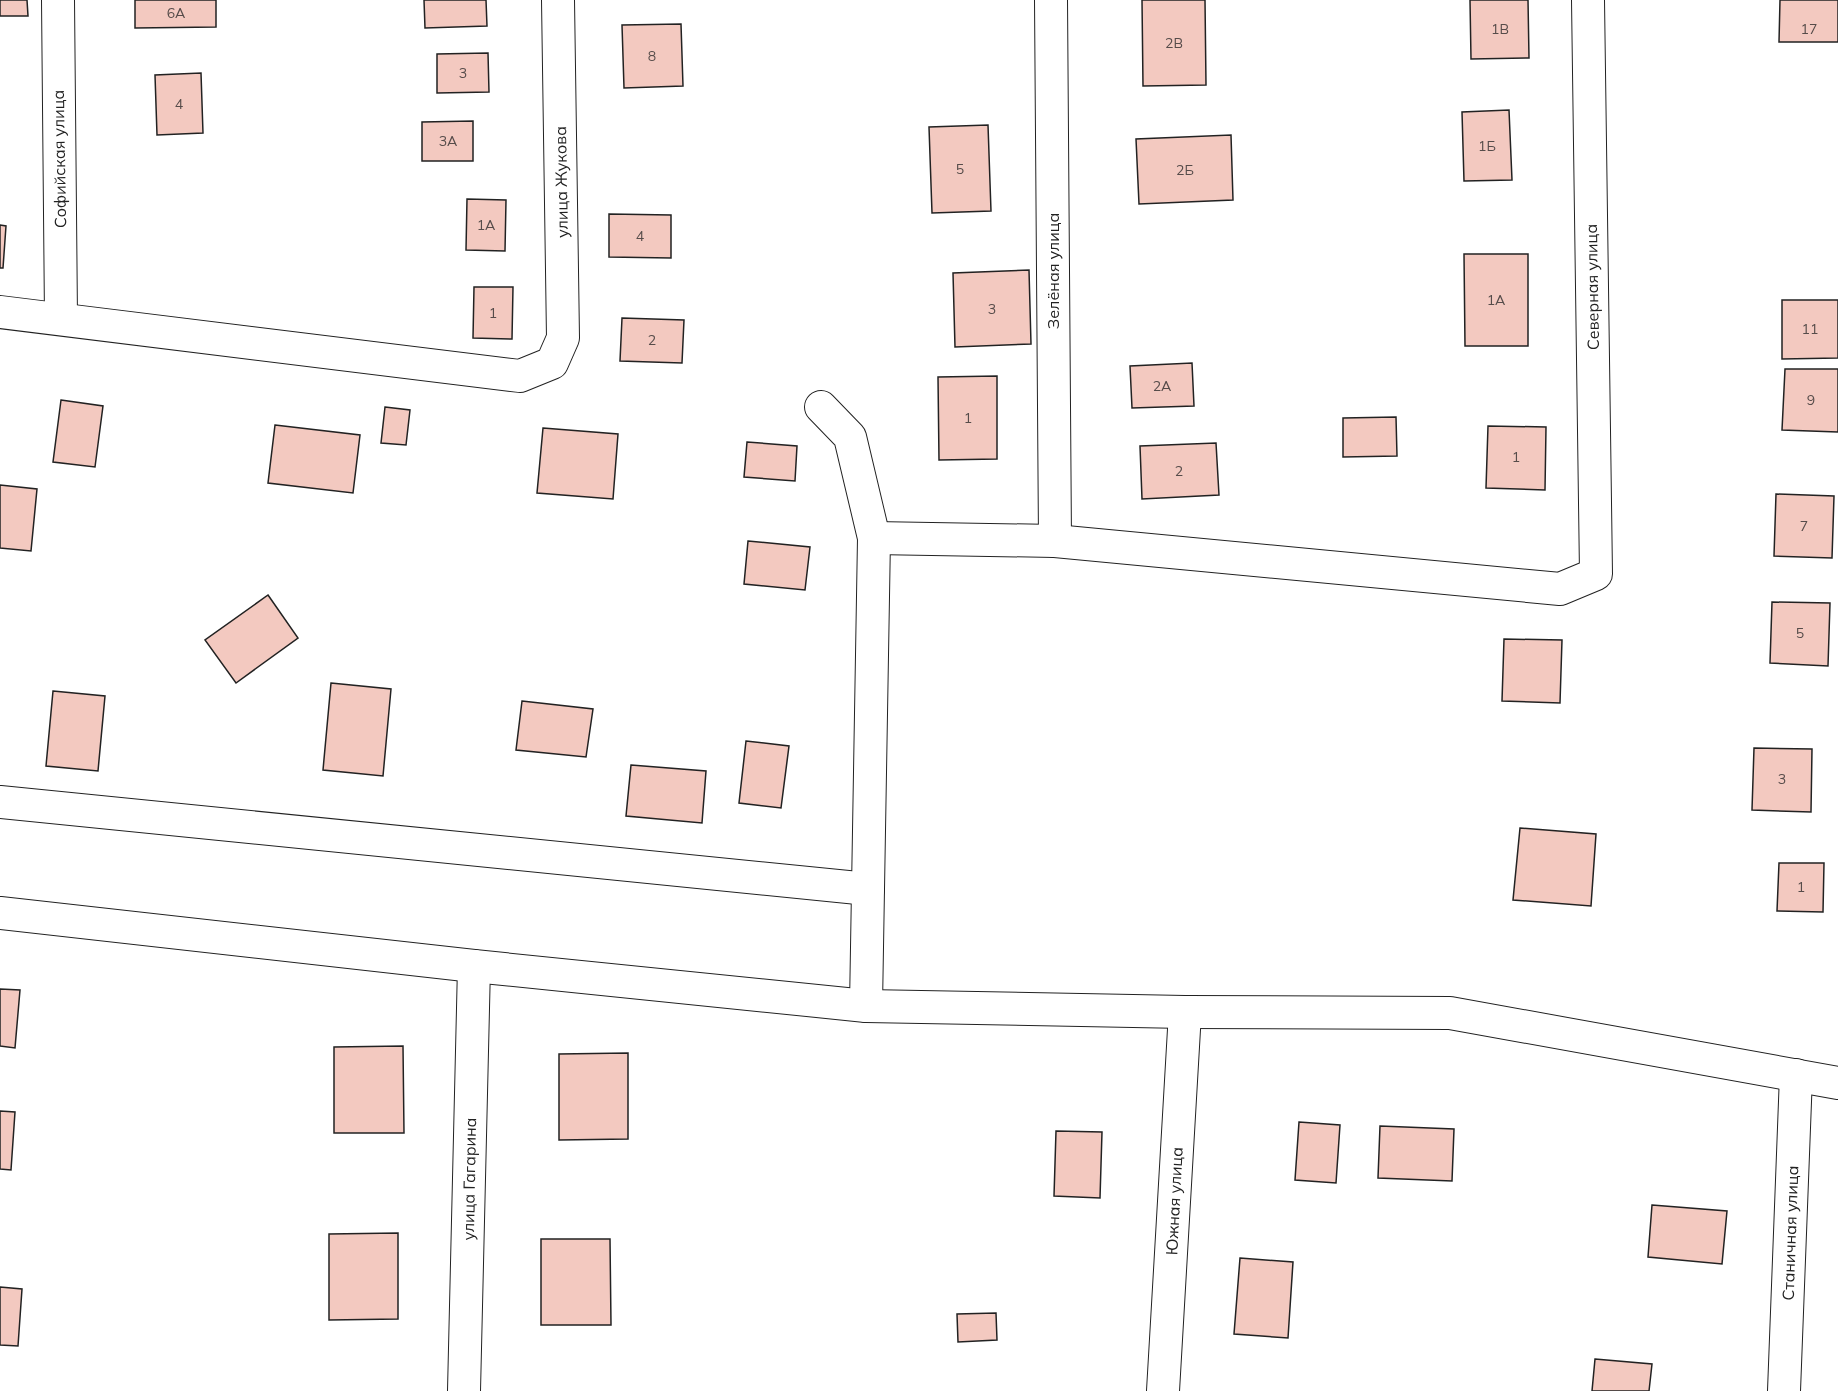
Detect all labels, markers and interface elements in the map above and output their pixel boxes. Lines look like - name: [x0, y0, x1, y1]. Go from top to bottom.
- house number: 6А: [167, 4, 186, 22]
- house number: 1В: [1491, 20, 1509, 38]
- house number: 17: [1801, 20, 1817, 38]
- house number: 2В: [1165, 34, 1183, 52]
- house number: 8: [648, 47, 656, 65]
- house number: 3: [459, 64, 467, 82]
- street label: Софийская улица: [48, 90, 70, 228]
- house number: 4: [175, 95, 184, 113]
- street label: улица Жукова: [550, 126, 572, 238]
- house number: 3А: [439, 132, 458, 150]
- house number: 1Б: [1478, 137, 1496, 155]
- house number: 5: [956, 160, 964, 178]
- house number: 2Б: [1176, 161, 1194, 179]
- street label: Зелёная улица: [1043, 213, 1063, 329]
- house number: 1А: [477, 216, 496, 234]
- street label: Северная улица: [1581, 224, 1603, 350]
- house number: 4: [636, 227, 645, 245]
- house number: 1А: [1487, 291, 1506, 309]
- house number: 3: [988, 300, 996, 318]
- house number: 1: [489, 304, 497, 322]
- house number: 11: [1802, 320, 1818, 338]
- house number: 2: [648, 331, 656, 349]
- house number: 2А: [1153, 377, 1172, 395]
- house number: 9: [1807, 391, 1815, 409]
- house number: 1: [964, 409, 972, 427]
- house number: 1: [1512, 448, 1520, 466]
- house number: 2: [1175, 462, 1183, 480]
- house number: 7: [1800, 517, 1808, 535]
- house number: 5: [1796, 624, 1804, 642]
- house number: 3: [1778, 770, 1786, 788]
- house number: 1: [1797, 878, 1805, 896]
- street label: улица Гагарина: [458, 1117, 480, 1241]
- street label: Южная улица: [1161, 1146, 1187, 1256]
- street label: Станичная улица: [1778, 1165, 1802, 1301]

